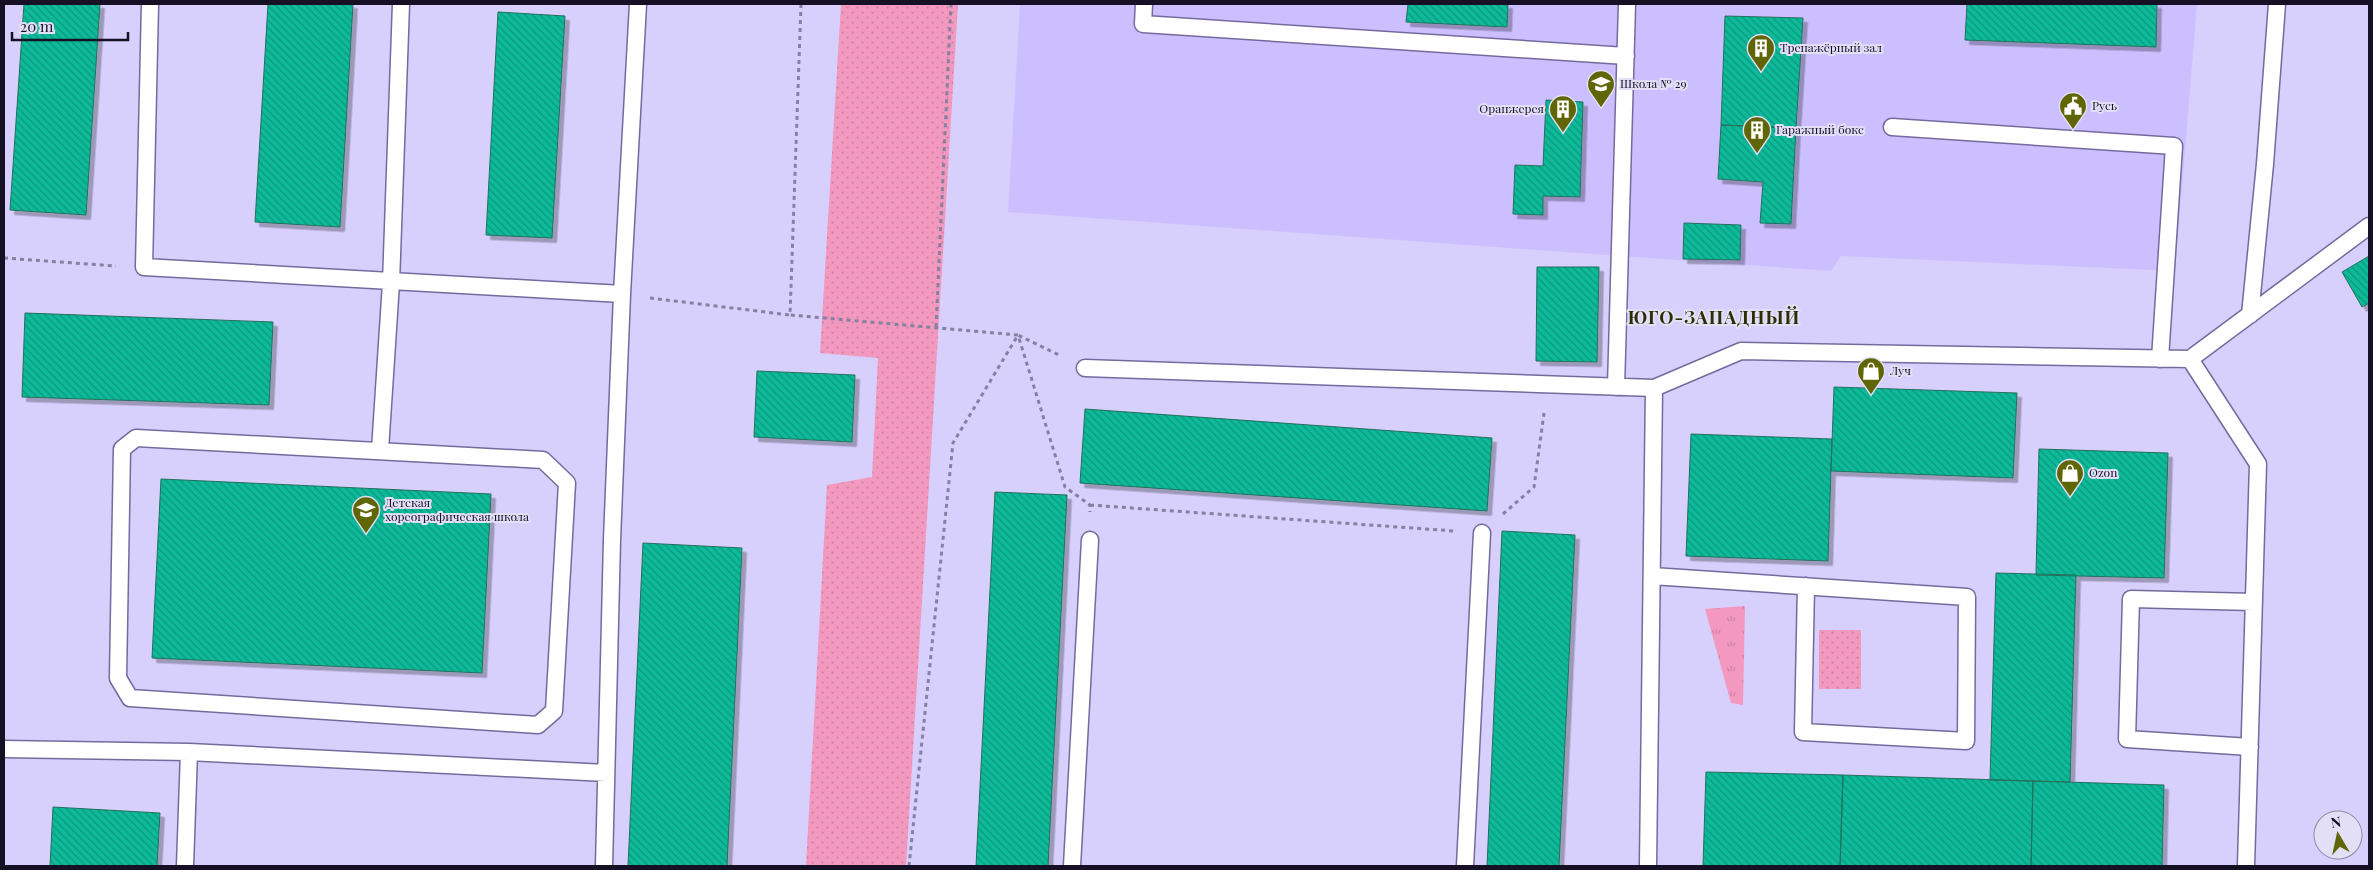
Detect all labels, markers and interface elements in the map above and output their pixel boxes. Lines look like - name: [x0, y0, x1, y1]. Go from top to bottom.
- scale bar: [12, 10, 129, 42]
- text: 20 m: [20, 16, 54, 36]
- building icon: Тренажёрный зал: [1746, 33, 1776, 72]
- place label: Тренажёрный зал: [1780, 39, 1882, 55]
- school or university icon: Школа № 29: [1586, 69, 1616, 108]
- place label: Школа № 29: [1620, 75, 1687, 91]
- public building icon: Русь: [2058, 91, 2088, 130]
- building icon: Оранжерея: [1548, 94, 1578, 133]
- place label: Русь: [2092, 97, 2117, 113]
- place label: Оранжерея: [1479, 100, 1545, 116]
- building icon: Гаражный бокс: [1742, 115, 1772, 154]
- place label: Гаражный бокс: [1776, 121, 1864, 137]
- district label: ЮГО-ЗАПАДНЫЙ: [1628, 305, 1800, 329]
- shop icon: Луч: [1856, 356, 1886, 395]
- place label: Луч: [1889, 362, 1911, 378]
- shop icon: Ozon: [2055, 458, 2085, 497]
- place label: Ozon: [2089, 464, 2117, 480]
- place label: Детская хореографическая школа: [385, 494, 529, 524]
- school or university icon: Детская хореографическая школа: [351, 495, 381, 534]
- north arrow: [2313, 810, 2363, 860]
- text: N: [2329, 811, 2342, 832]

